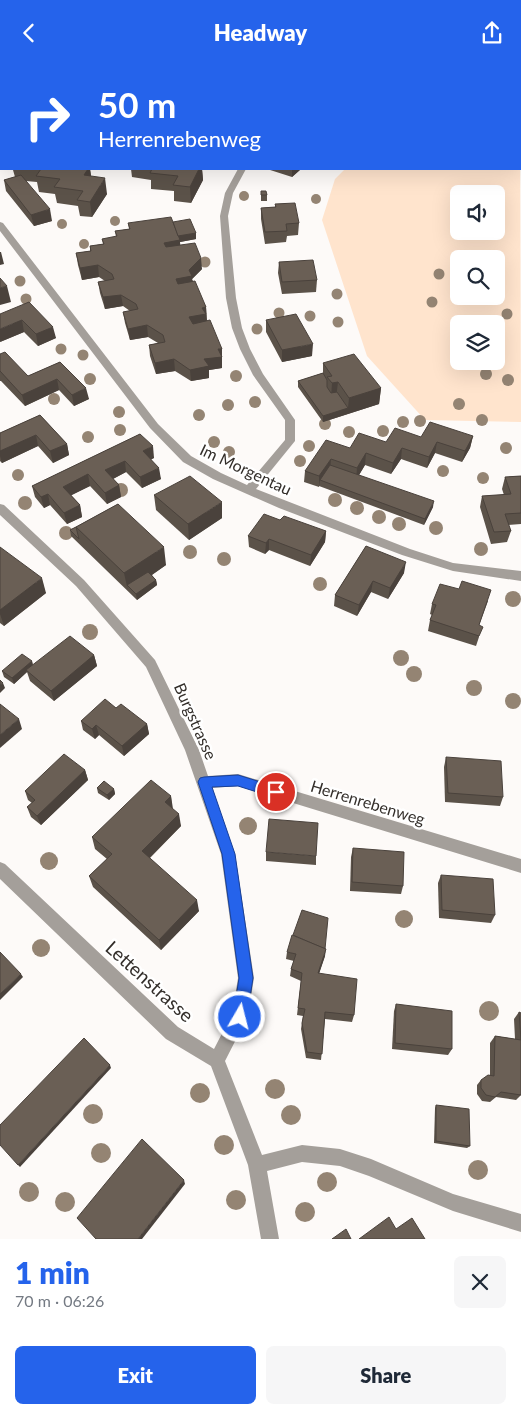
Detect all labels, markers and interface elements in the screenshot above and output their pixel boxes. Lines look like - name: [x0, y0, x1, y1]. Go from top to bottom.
- icon: back: [15, 19, 43, 47]
- text: Headway: [214, 19, 307, 46]
- icon: share: [478, 19, 506, 47]
- text: 50 m: [98, 83, 176, 125]
- icon: right: [15, 85, 80, 150]
- text: Herrenrebenweg: [98, 125, 261, 152]
- map controls: [450, 185, 505, 370]
- button: sound: [450, 185, 505, 240]
- button: search: [450, 250, 505, 305]
- button: layers: [450, 315, 505, 370]
- street label: Im Morgentau: [197, 439, 295, 499]
- street label: Burgstrasse: [171, 680, 221, 762]
- pin: [255, 771, 297, 813]
- street label: Herrenrebenweg: [309, 776, 427, 828]
- icon: arrive: [262, 778, 290, 806]
- street label: Lettenstrasse: [101, 936, 199, 1026]
- position arrow: [213, 990, 265, 1042]
- text: 1 min: [15, 1254, 90, 1290]
- button: close: [454, 1256, 506, 1308]
- text: 70 m · 06:26: [15, 1291, 104, 1310]
- button: Exit: [15, 1346, 256, 1404]
- button: Share: [266, 1346, 506, 1404]

